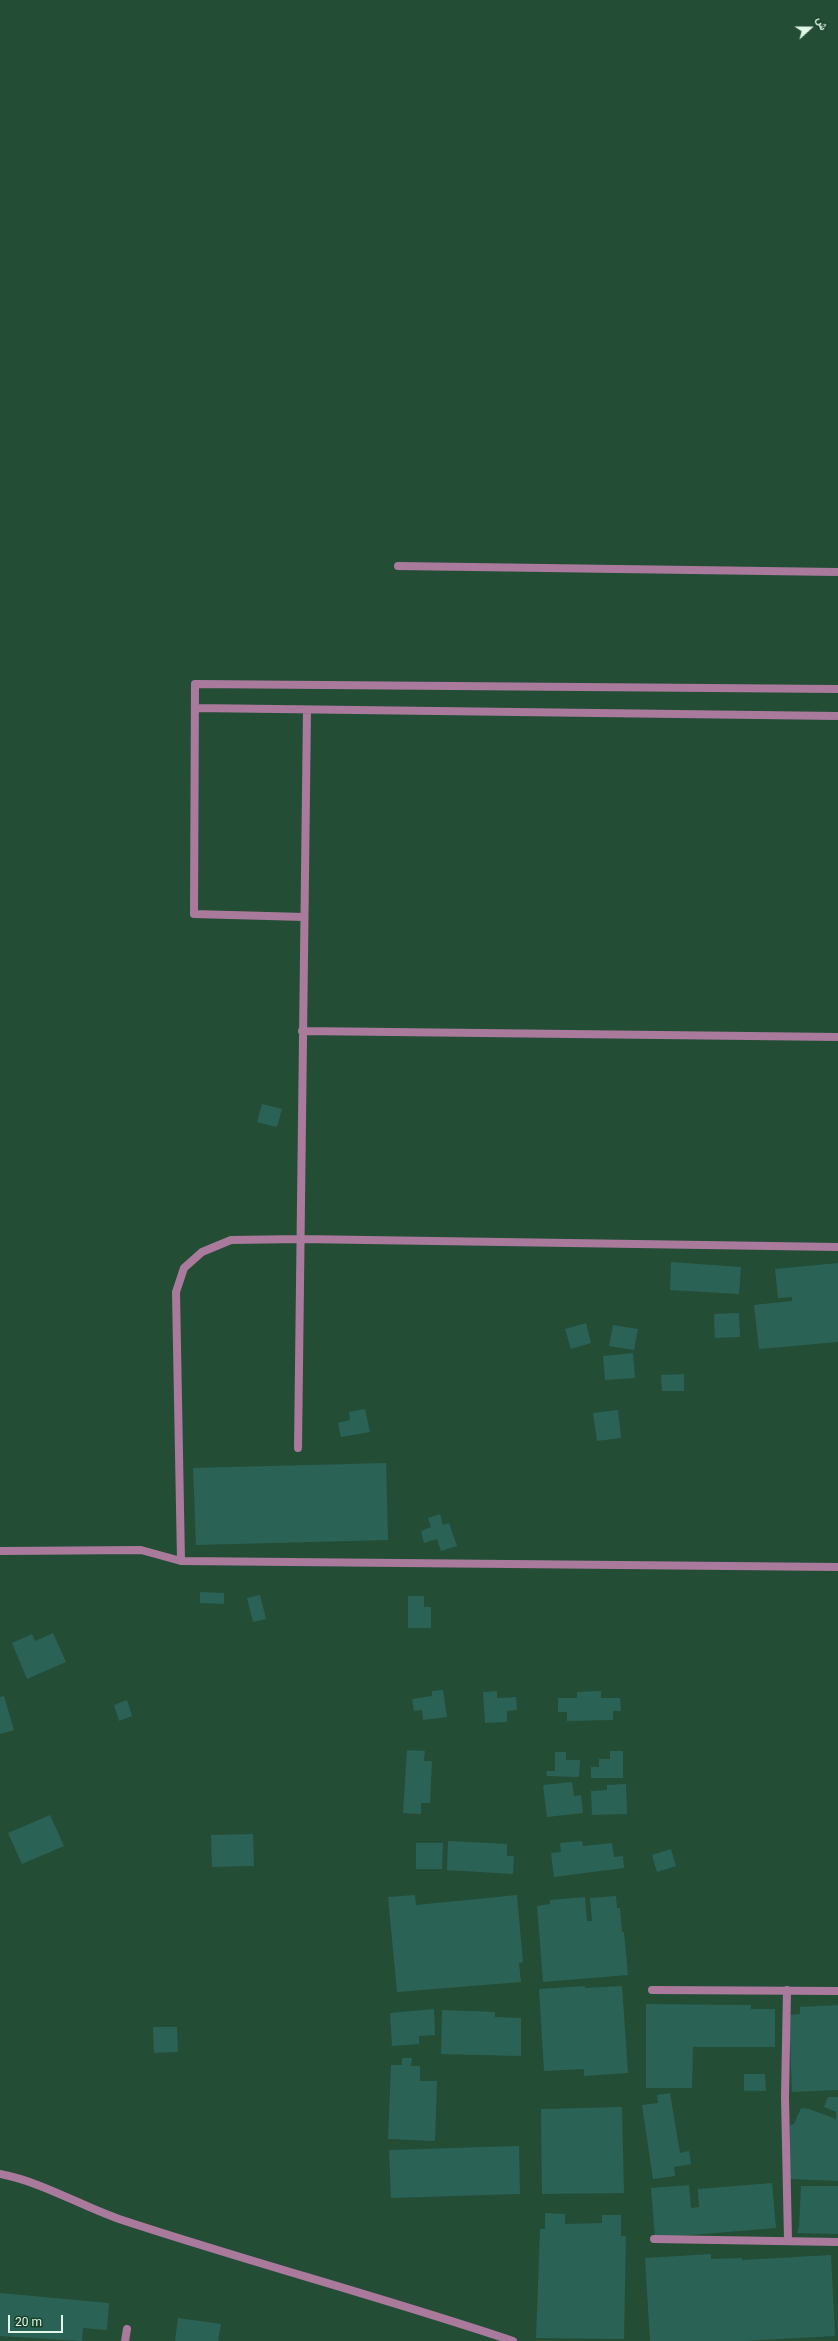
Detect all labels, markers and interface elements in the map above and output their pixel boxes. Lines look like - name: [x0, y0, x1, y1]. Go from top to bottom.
- north arrow: [790, 8, 830, 48]
- text: ش: [813, 15, 830, 32]
- scale bar: [10, 2307, 65, 2333]
- text: 20 m: [15, 2315, 42, 2329]

